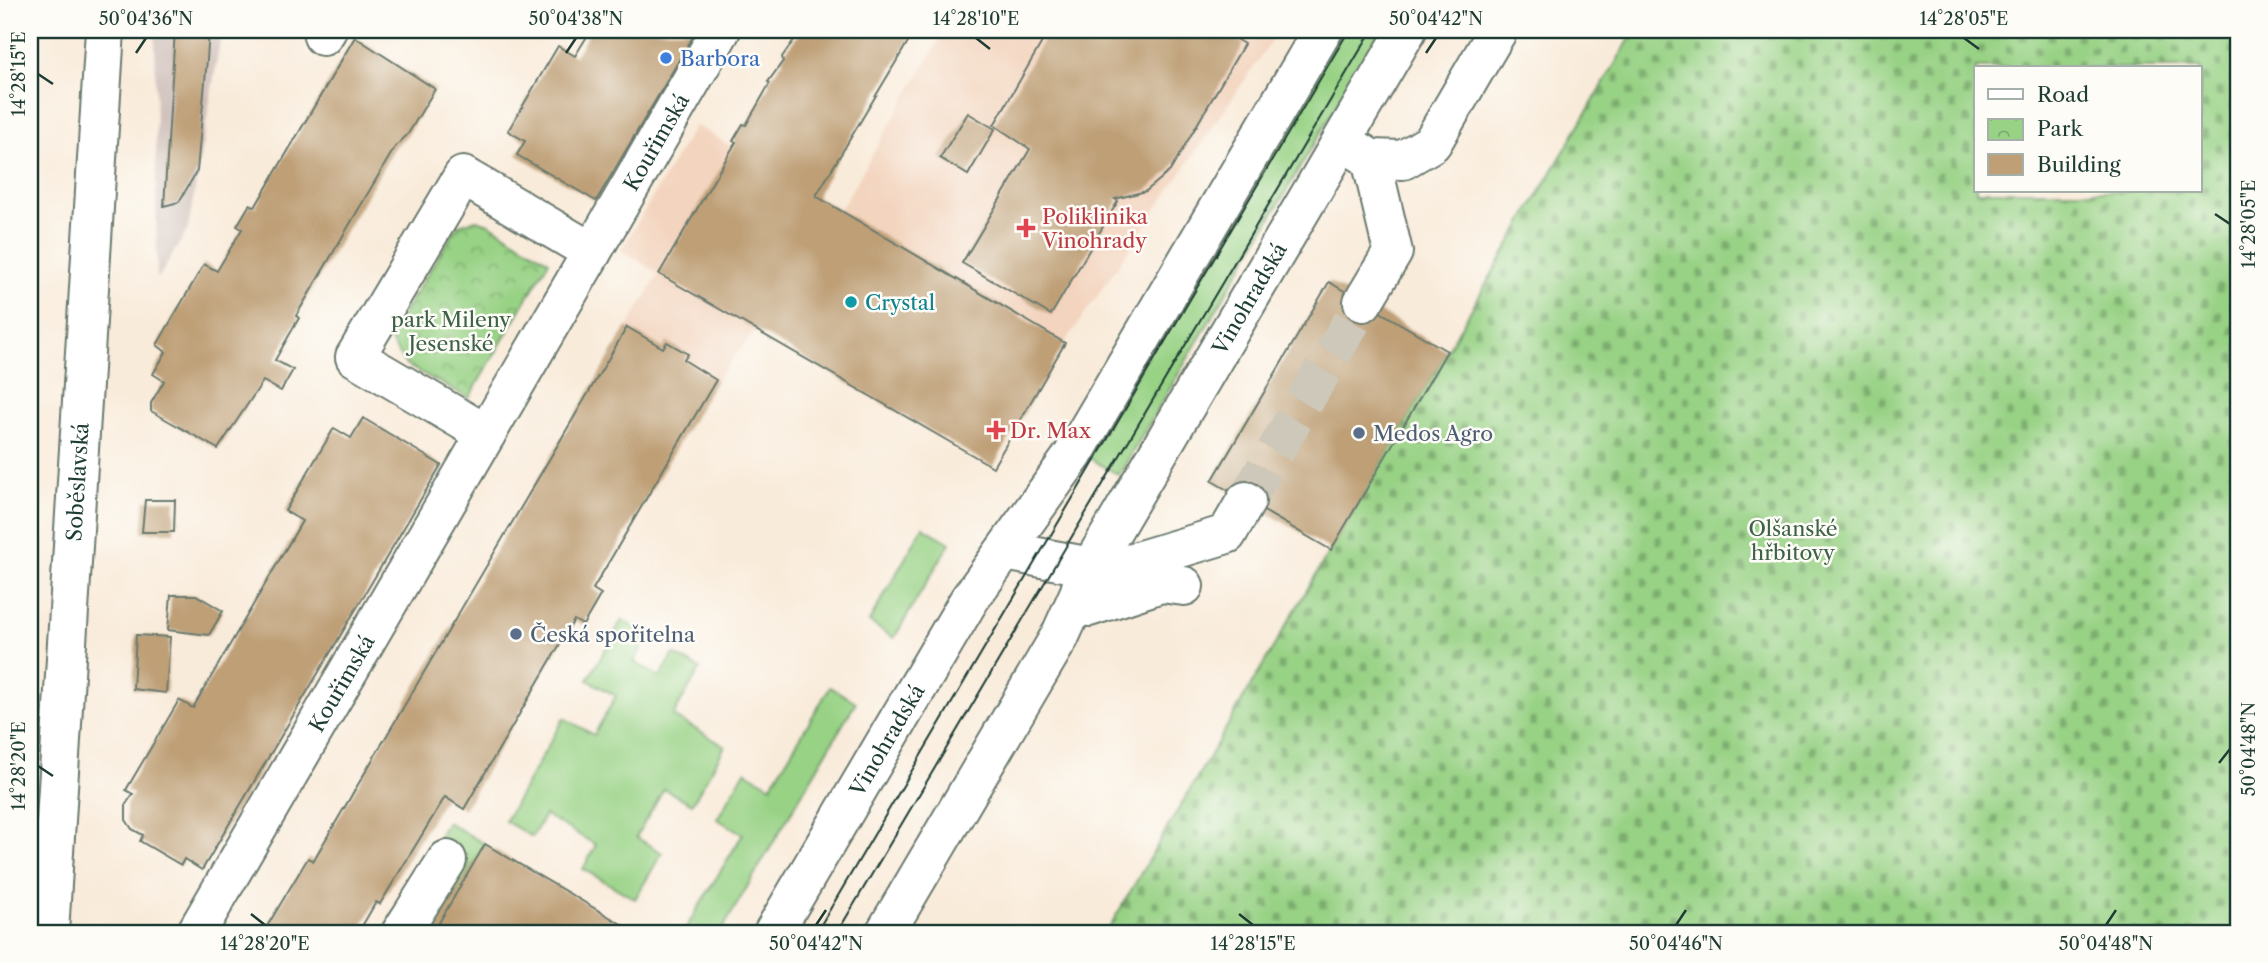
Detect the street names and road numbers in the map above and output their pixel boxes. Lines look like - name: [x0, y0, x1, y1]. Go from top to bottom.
- street label: Kouřimská: [618, 88, 694, 195]
- street label: Vinohradská: [1206, 237, 1292, 360]
- street label: Soběslavská: [61, 421, 93, 542]
- street label: Kouřimská: [303, 629, 380, 736]
- street label: Vinohradská: [844, 679, 930, 801]

